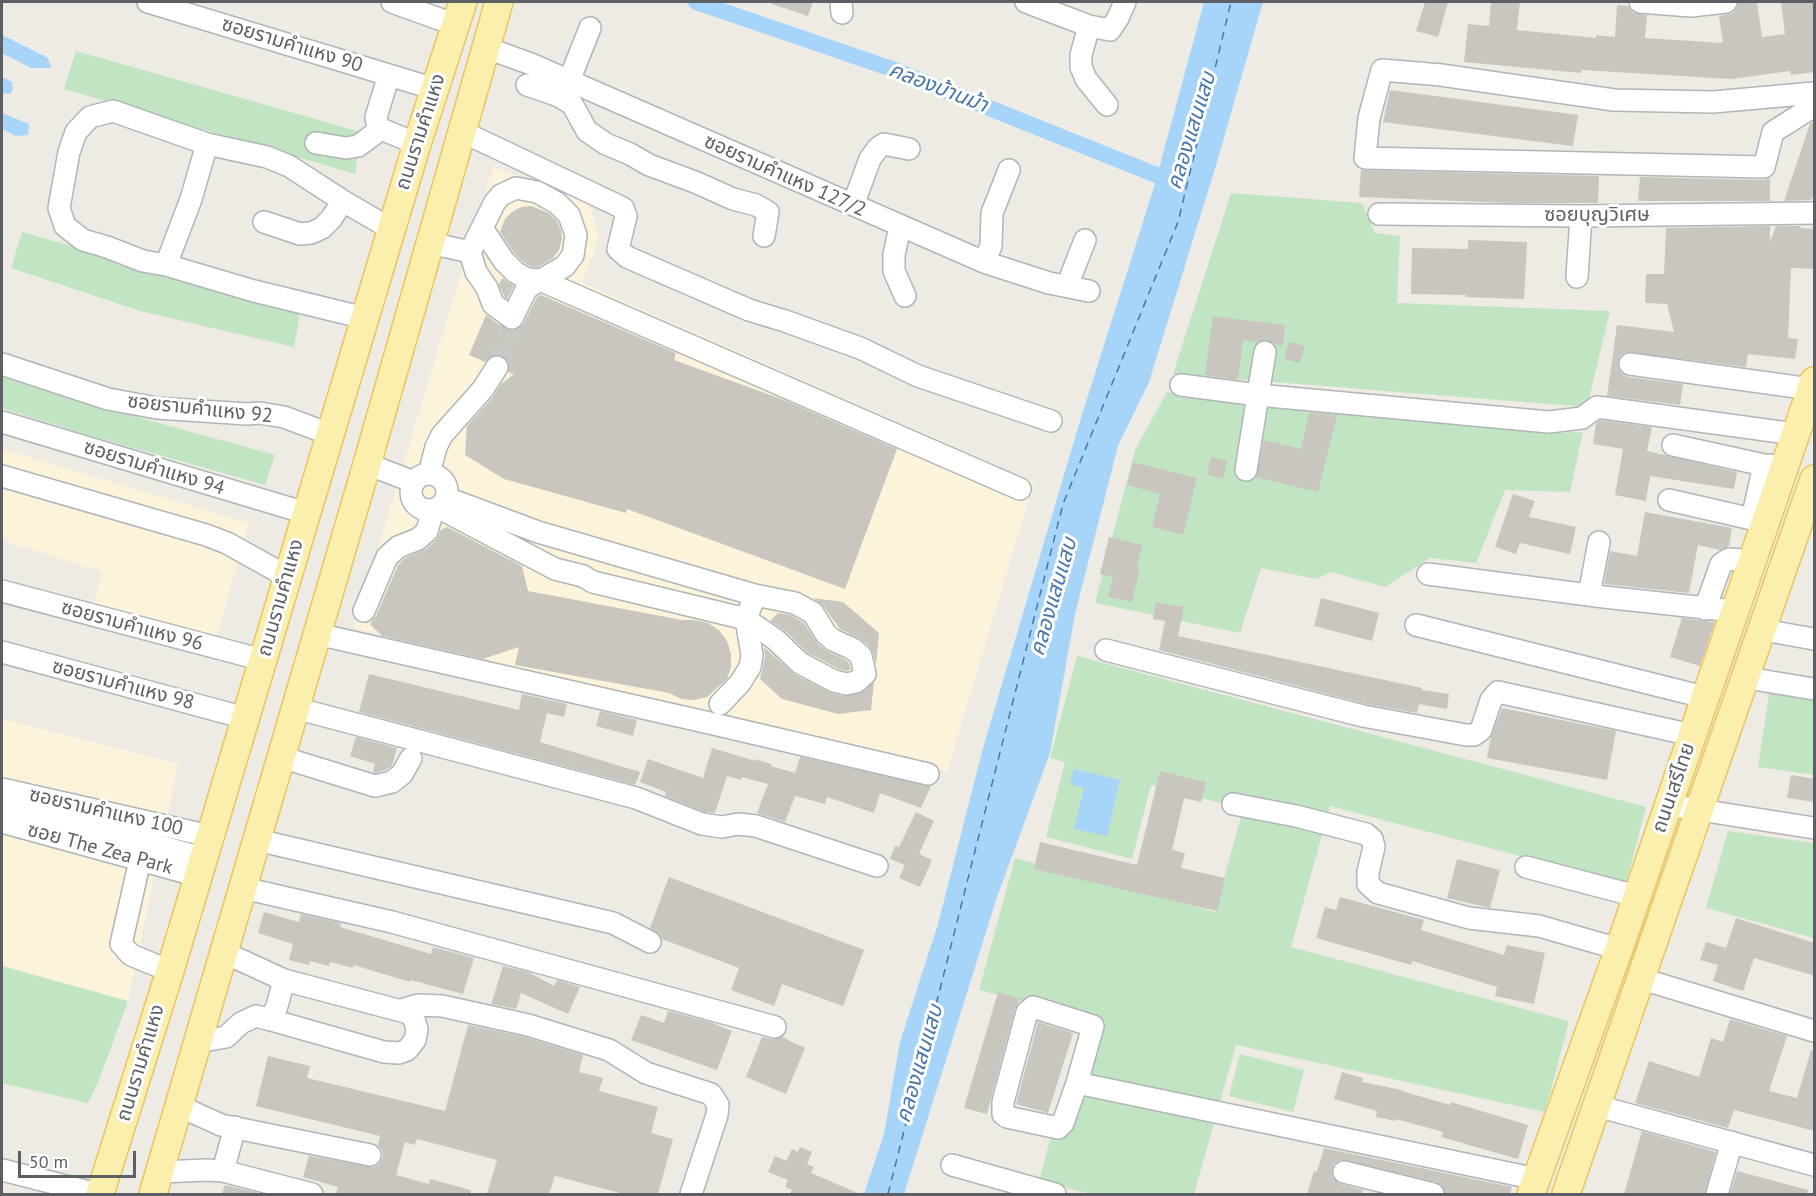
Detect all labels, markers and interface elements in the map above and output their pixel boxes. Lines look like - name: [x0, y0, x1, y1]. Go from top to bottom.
- street label: ซอยรามคำแหง 90: [219, 12, 365, 78]
- water label: คลองบ้านม้า: [885, 58, 991, 118]
- water label: คลองแสนแสบ: [1162, 69, 1222, 193]
- street label: ถนนรามคำแหง: [391, 71, 451, 193]
- street label: ซอยรามคำแหง 127/2: [700, 129, 870, 223]
- street label: ซอยบุญวิเศษ: [1544, 203, 1650, 227]
- street label: ซอยรามคําแหง 92: [126, 389, 274, 429]
- street label: ซอยรามคําแหง 94: [81, 435, 227, 501]
- water label: คลองแสนแสบ: [1025, 535, 1083, 659]
- street label: ถนนรามคำแหง: [253, 537, 309, 659]
- street label: ซอยรามคําแหง 96: [58, 596, 206, 656]
- street label: ซอยรามคําแหง 98: [49, 655, 197, 715]
- street label: ถนนเสรีไทย: [1647, 740, 1701, 836]
- street label: ซอยรามคำแหง 100: [27, 783, 185, 841]
- street label: ซอย The Zea Park: [25, 818, 175, 880]
- street label: ถนนรามคำแหง: [112, 1002, 170, 1124]
- water label: คลองแสนแสบ: [891, 1002, 949, 1126]
- scale bar: [21, 1139, 140, 1177]
- text: 50 m: [29, 1150, 68, 1173]

